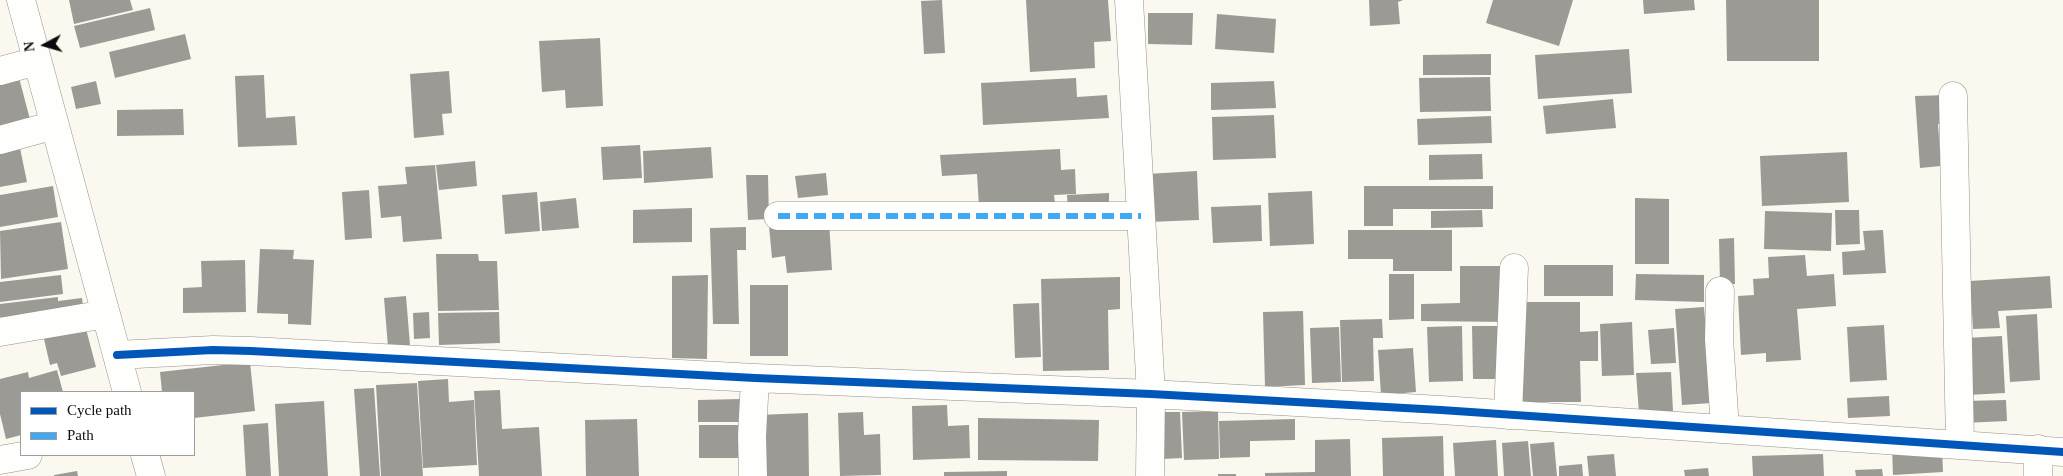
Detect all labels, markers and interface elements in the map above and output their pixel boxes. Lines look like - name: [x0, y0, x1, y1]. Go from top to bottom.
- north arrow: [20, 20, 70, 70]
- text: N: [22, 41, 38, 52]
- legend: [20, 391, 195, 456]
- text: Cycle path: [67, 402, 132, 418]
- text: Path: [67, 427, 94, 443]

